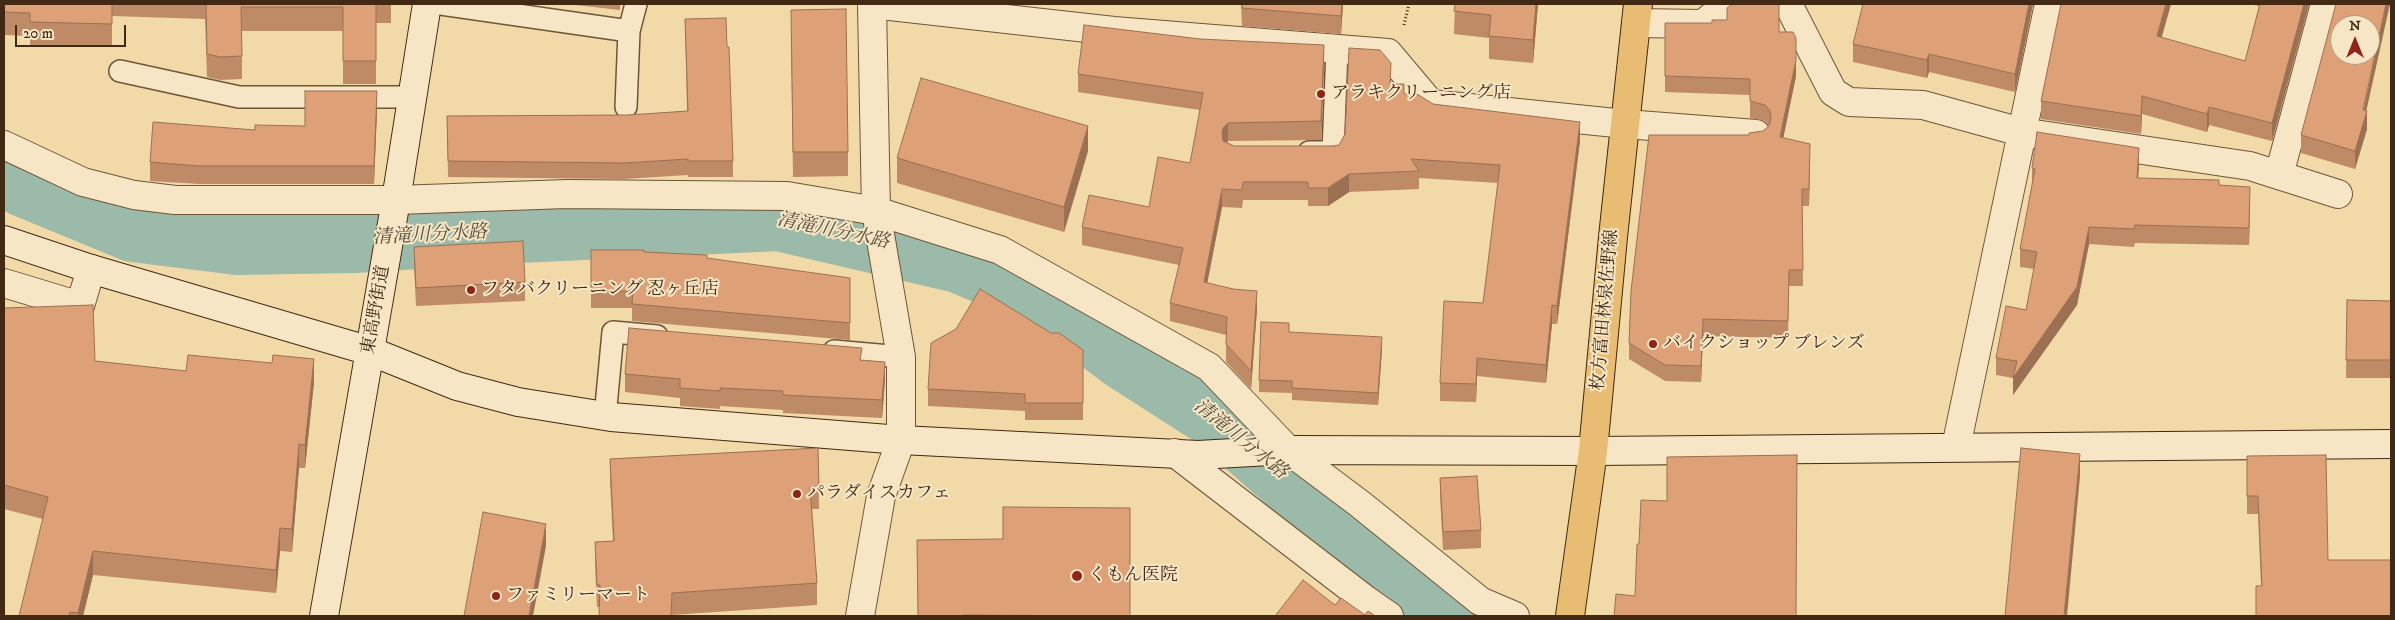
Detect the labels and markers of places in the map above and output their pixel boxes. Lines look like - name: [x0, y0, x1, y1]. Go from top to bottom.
- place label: アラキクリーニング店: [1331, 83, 1511, 105]
- marker: アラキクリーニング店: [1315, 88, 1327, 100]
- place label: フタバクリーニング 忍ヶ丘店: [481, 279, 719, 301]
- marker: フタバクリーニング 忍ヶ丘店: [465, 284, 477, 296]
- place label: バイクショップ ブレンズ: [1663, 333, 1865, 355]
- marker: バイクショップ ブレンズ: [1647, 338, 1659, 350]
- place label: パラダイスカフェ: [807, 483, 951, 505]
- marker: パラダイスカフェ: [791, 488, 803, 500]
- place label: くもん医院: [1088, 565, 1178, 587]
- marker: くもん医院: [1070, 569, 1084, 583]
- place label: ファミリーマート: [506, 585, 650, 607]
- marker: ファミリーマート: [490, 590, 502, 602]

